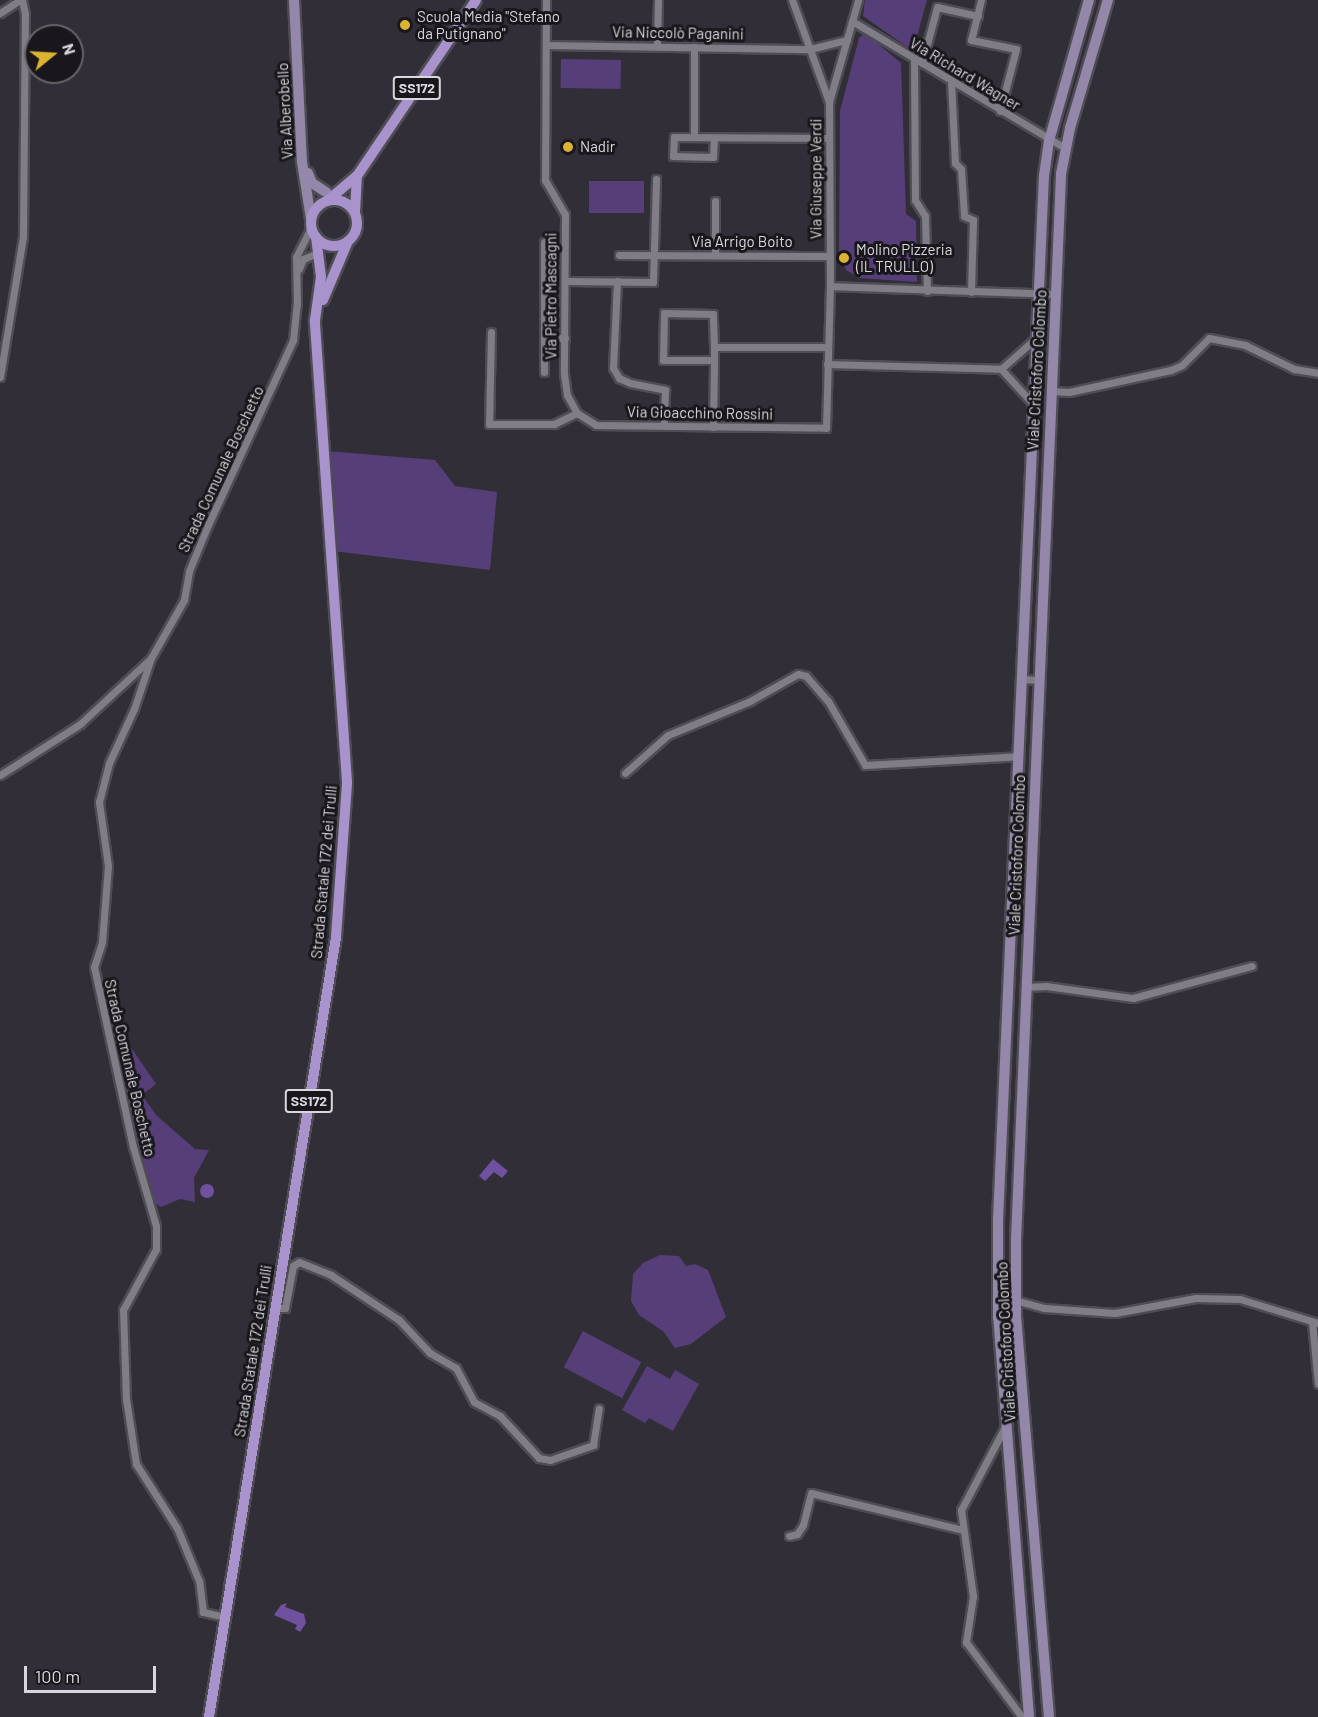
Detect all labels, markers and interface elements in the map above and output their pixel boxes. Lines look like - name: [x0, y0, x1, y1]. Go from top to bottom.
- place label: Scuola Media "Stefano da Putignano": [417, 7, 560, 42]
- marker: Scuola Media "Stefano da Putignano": [398, 18, 412, 32]
- street label: Via Niccolò Paganini: [612, 23, 744, 43]
- north arrow: [24, 24, 84, 84]
- street label: Via Richard Wagner: [906, 34, 1024, 114]
- text: N: [59, 41, 80, 57]
- street label: Via Alberobello: [273, 62, 297, 160]
- road number: SS172: [392, 77, 442, 99]
- street label: Via Giuseppe Verdi: [807, 119, 825, 239]
- place label: Nadir: [580, 138, 615, 156]
- marker: Nadir: [561, 140, 575, 154]
- street label: Via Pietro Mascagni: [542, 233, 560, 359]
- street label: Via Arrigo Boito: [691, 233, 793, 251]
- place label: Molino Pizzeria (IL TRULLO): [856, 240, 952, 275]
- marker: Molino Pizzeria (IL TRULLO): [837, 251, 851, 265]
- street label: Viale Cristoforo Colombo: [1024, 289, 1050, 451]
- street label: Strada Comunale Boschetto: [175, 383, 267, 555]
- street label: Via Gioacchino Rossini: [627, 403, 773, 423]
- street label: Viale Cristoforo Colombo: [1005, 774, 1029, 936]
- street label: Strada Statale 172 dei Trulli: [307, 785, 341, 959]
- street label: Strada Comunale Boschetto: [101, 978, 159, 1158]
- road number: SS172: [284, 1090, 334, 1112]
- street label: Viale Cristoforo Colombo: [993, 1261, 1019, 1423]
- street label: Strada Statale 172 dei Trulli: [231, 1264, 275, 1438]
- scale bar: [27, 1654, 159, 1692]
- text: 100 m: [35, 1665, 80, 1687]

